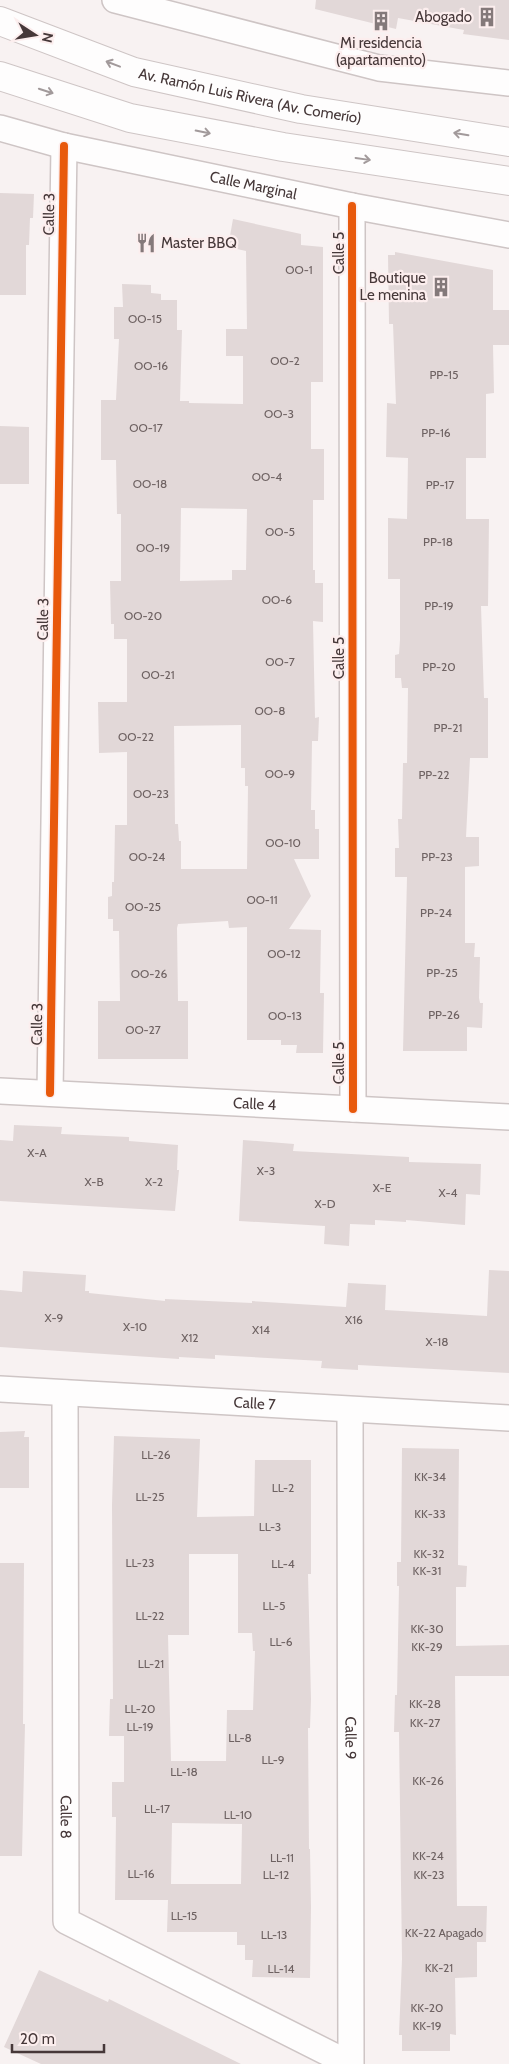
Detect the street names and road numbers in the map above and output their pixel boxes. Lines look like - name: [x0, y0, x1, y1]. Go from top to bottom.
- street label: Av. Ramón Luis Rivera (Av. Comerío): [137, 64, 363, 127]
- street label: Calle Marginal: [208, 168, 299, 203]
- street label: Calle 3: [40, 193, 58, 235]
- street label: Calle 5: [330, 232, 348, 274]
- street label: Calle 3: [34, 598, 52, 640]
- street label: Calle 5: [330, 637, 348, 679]
- street label: Calle 3: [28, 1003, 46, 1045]
- street label: Calle 5: [330, 1042, 348, 1084]
- street label: Calle 4: [233, 1094, 277, 1114]
- street label: Calle 7: [233, 1393, 277, 1414]
- street label: Calle 9: [341, 1716, 360, 1760]
- street label: Calle 8: [57, 1795, 75, 1839]

